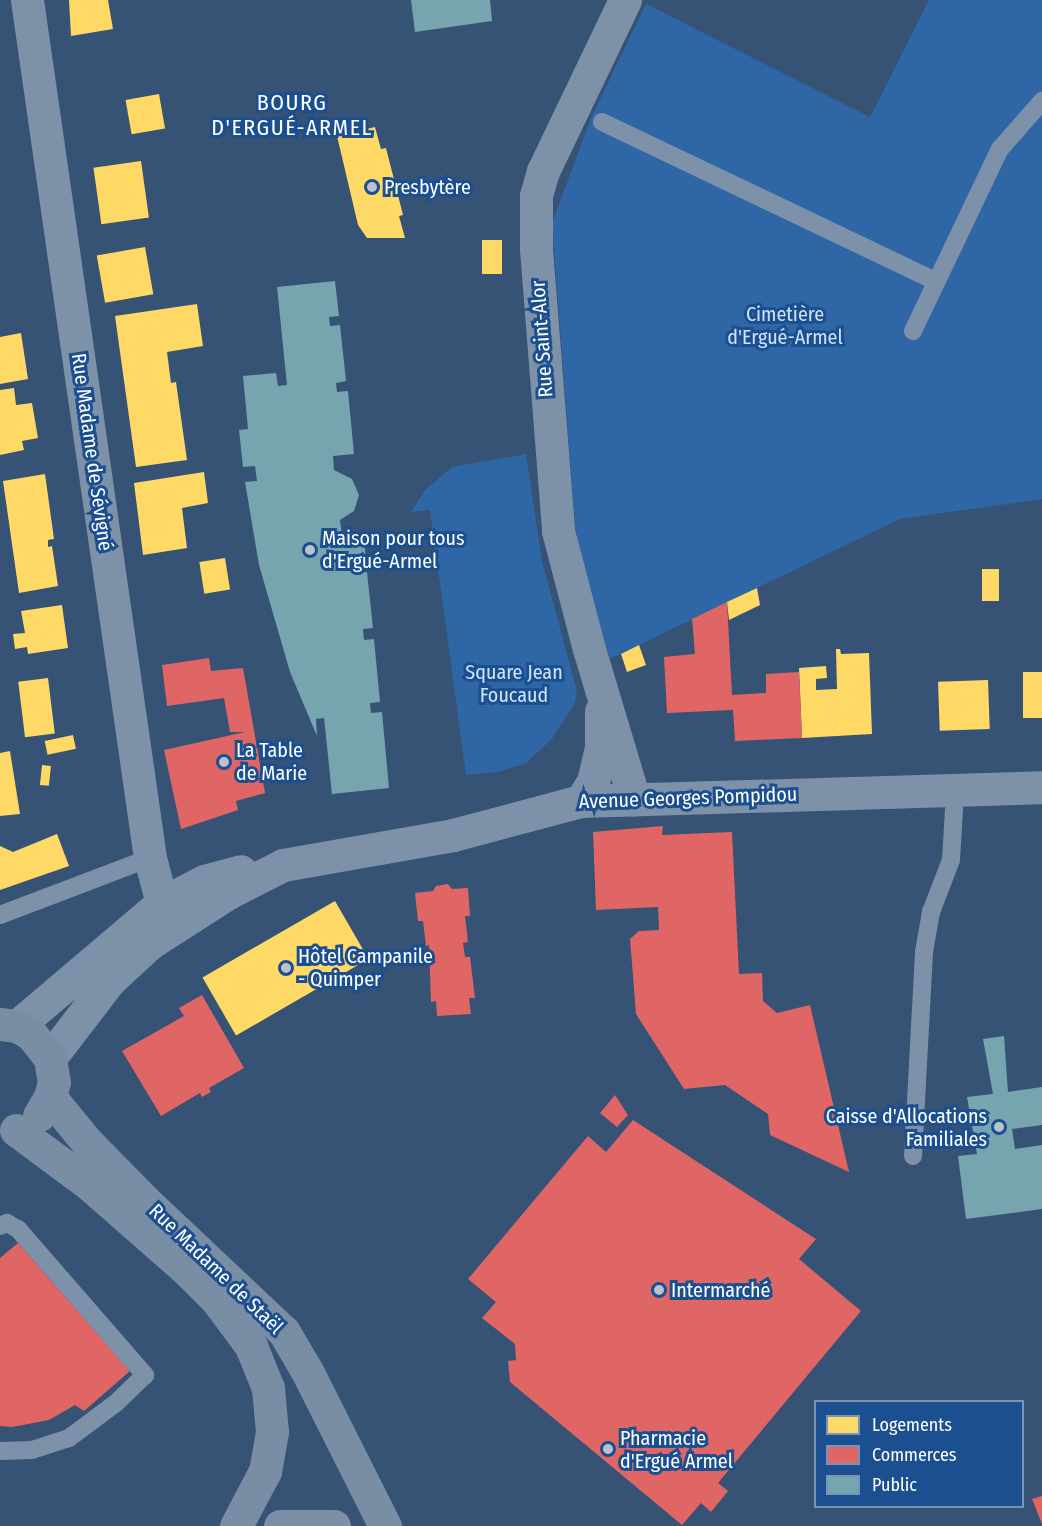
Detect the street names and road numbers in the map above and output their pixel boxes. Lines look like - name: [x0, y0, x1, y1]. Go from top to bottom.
- street label: Rue Saint-Alor: [526, 280, 558, 398]
- street label: Rue Madame de Sévigné: [66, 352, 118, 552]
- street label: Avenue Georges Pompidou: [578, 782, 798, 814]
- street label: Rue Madame de Staël: [144, 1199, 288, 1339]

